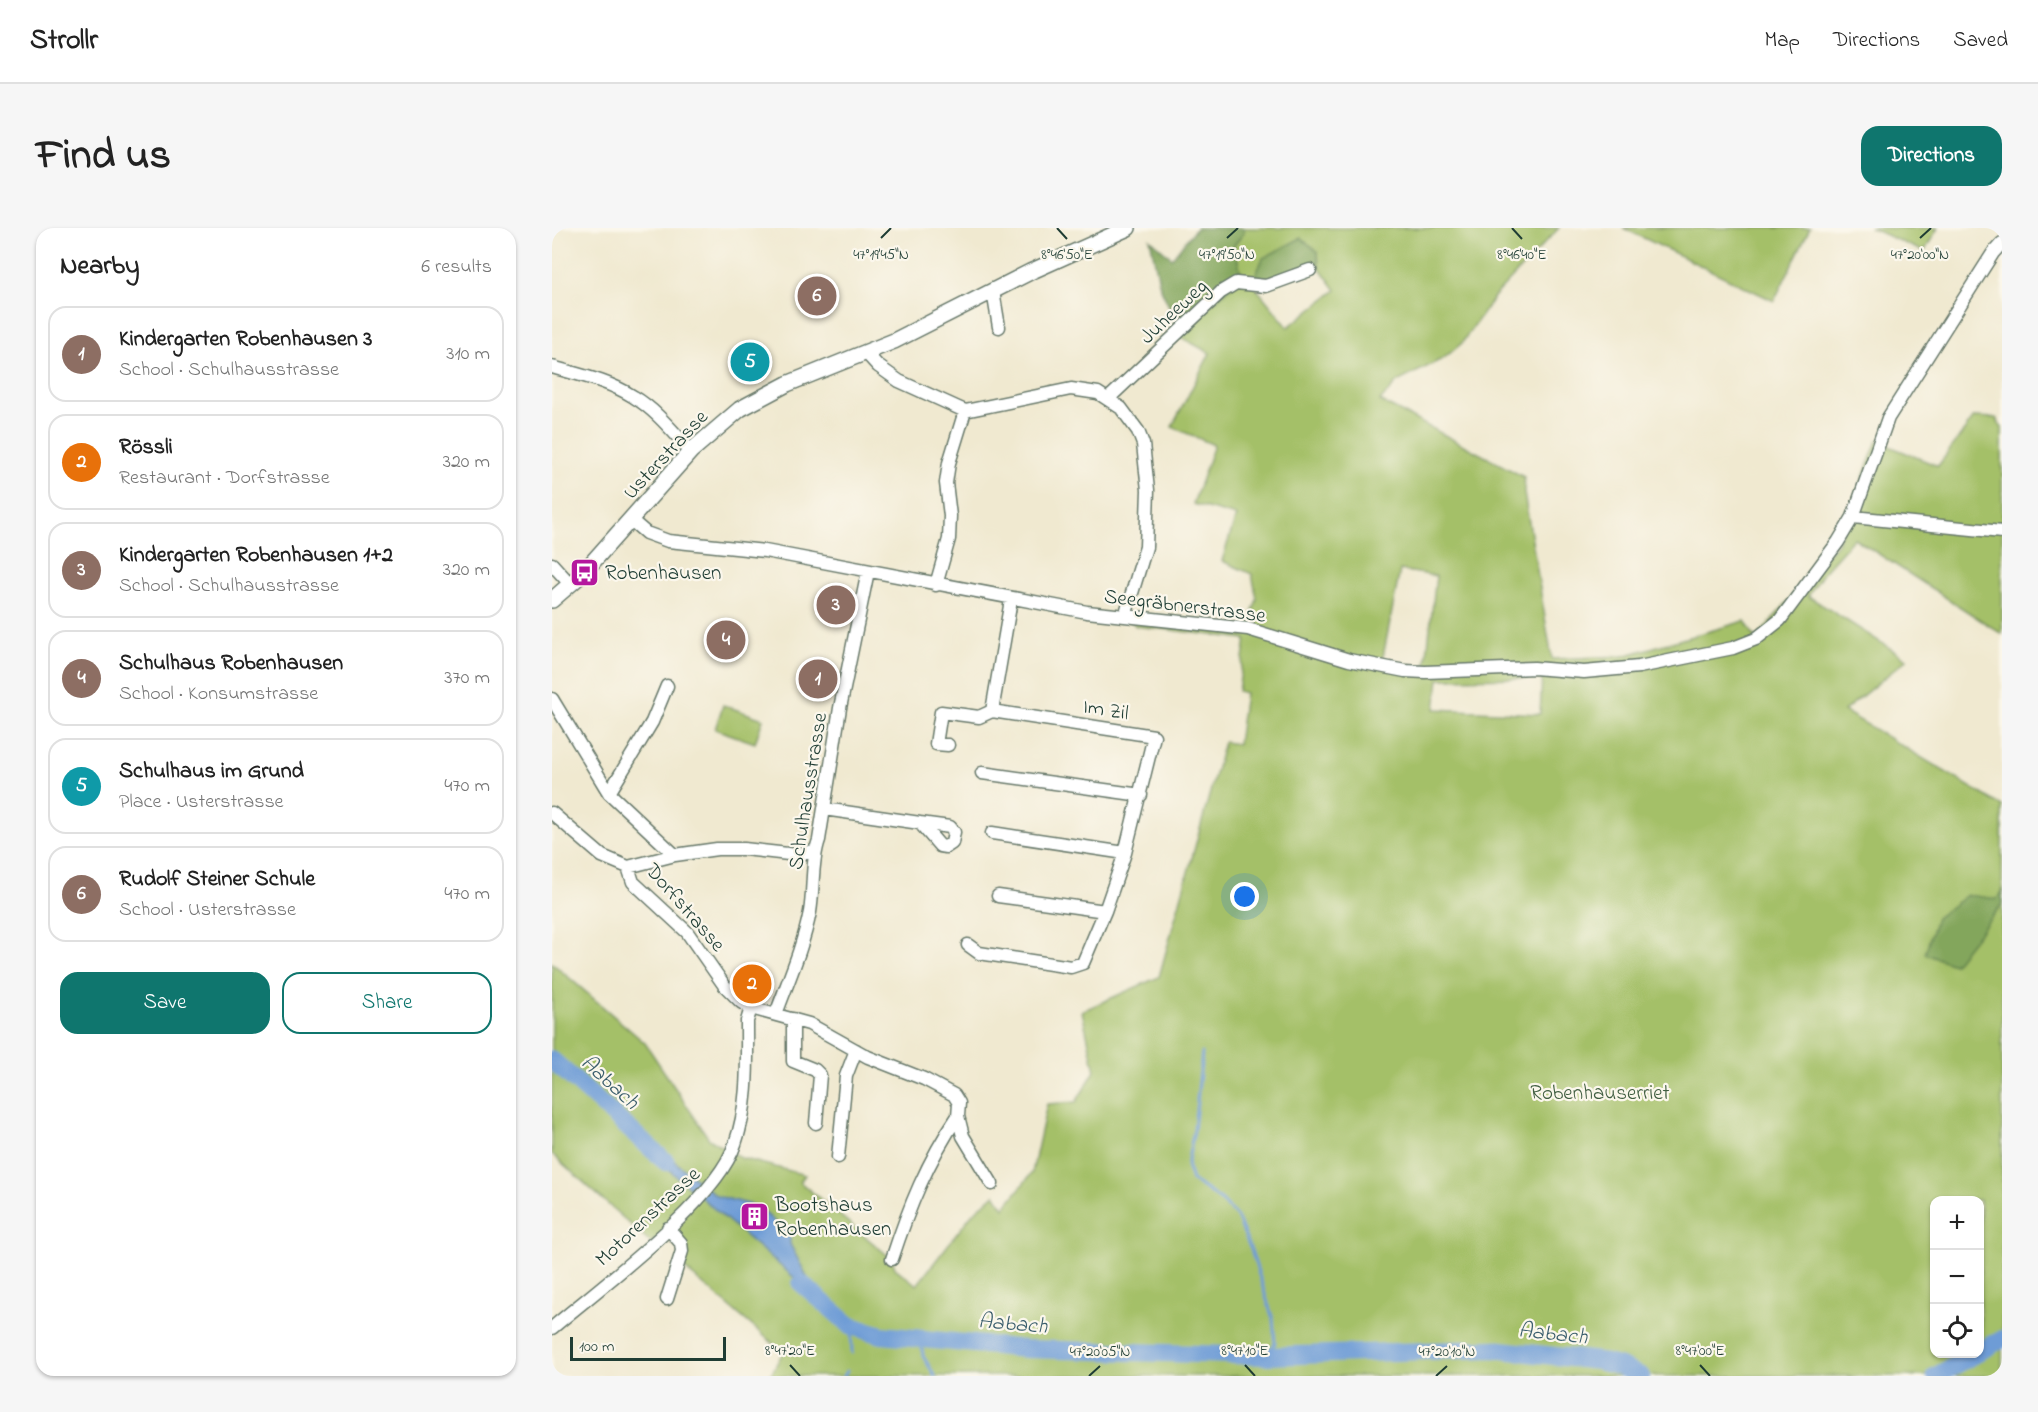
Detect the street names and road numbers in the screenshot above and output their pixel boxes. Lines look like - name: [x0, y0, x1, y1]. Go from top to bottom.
- street label: Juheeweg: [1134, 273, 1217, 353]
- street label: Usterstrasse: [617, 403, 716, 507]
- street label: Seegräbnerstrasse: [1102, 582, 1268, 634]
- street label: Im Zil: [1081, 693, 1131, 729]
- street label: Schulhausstrasse: [782, 710, 836, 872]
- street label: Dorfstrasse: [637, 857, 732, 960]
- street label: Motorenstrasse: [589, 1160, 708, 1274]

